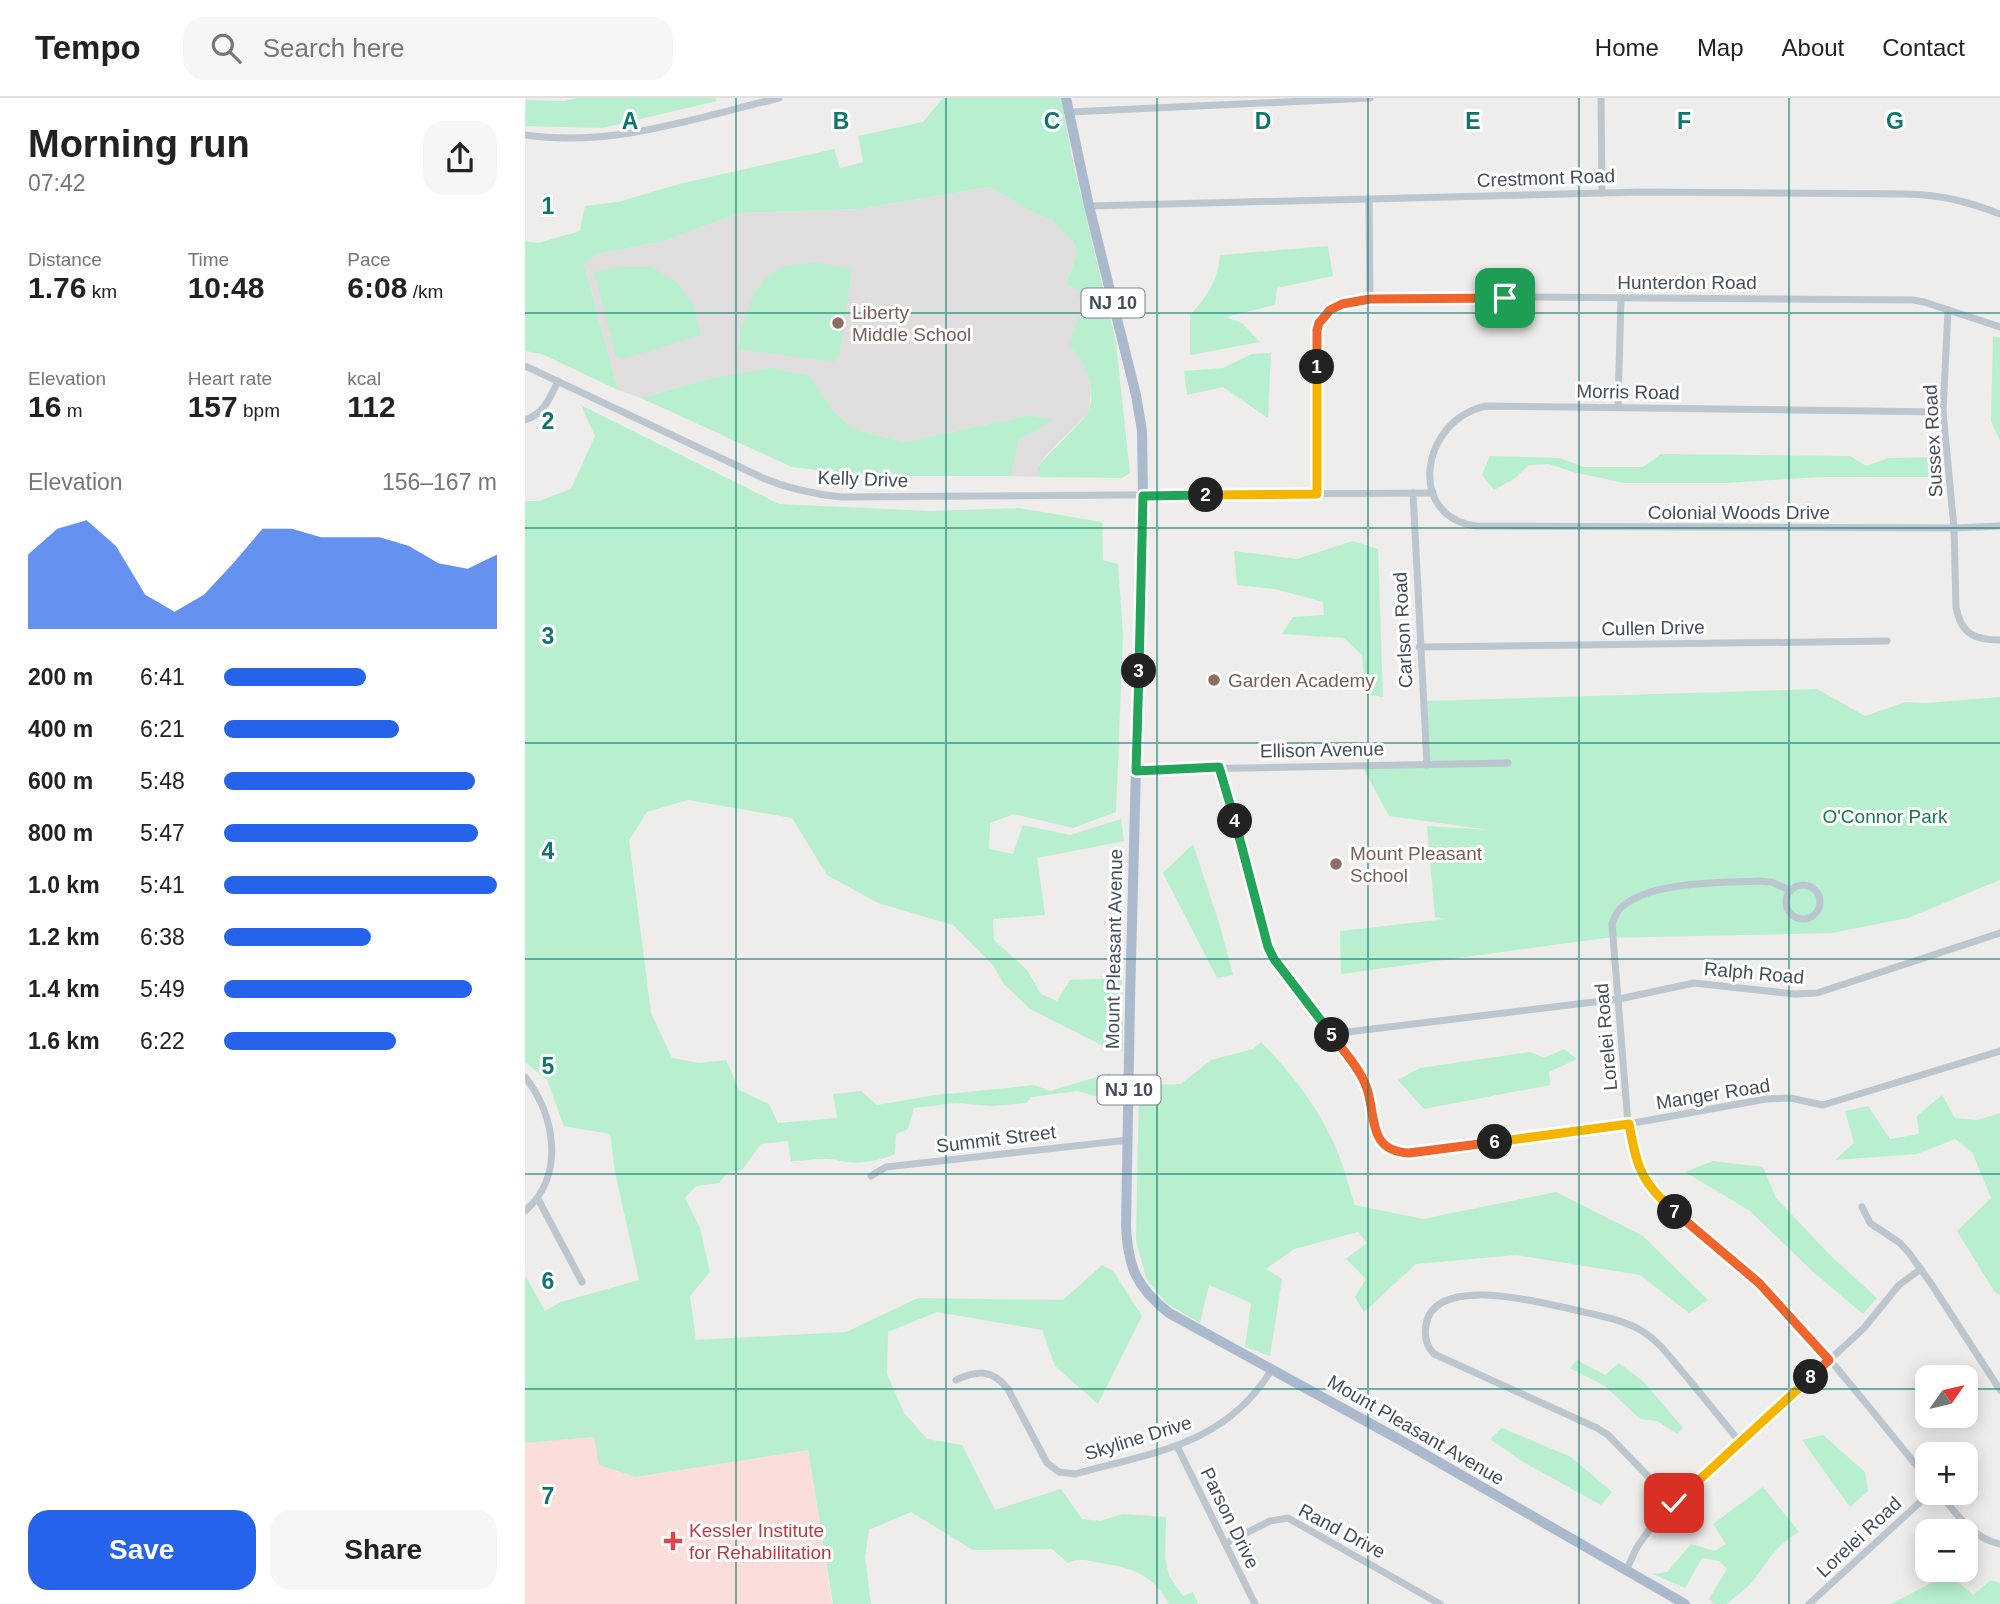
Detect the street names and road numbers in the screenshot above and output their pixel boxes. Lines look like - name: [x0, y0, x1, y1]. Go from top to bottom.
- street label: Crestmont Road: [1477, 165, 1615, 191]
- street label: Hunterdon Road: [1617, 272, 1757, 293]
- road number: NJ 10: [1081, 288, 1145, 318]
- street label: Morris Road: [1576, 381, 1680, 403]
- street label: Sussex Road: [1920, 384, 1946, 498]
- street label: Kelly Drive: [817, 467, 909, 491]
- street label: Colonial Woods Drive: [1648, 502, 1830, 523]
- street label: Carlson Road: [1389, 571, 1417, 689]
- street label: Cullen Drive: [1601, 617, 1705, 639]
- street label: Ellison Avenue: [1260, 738, 1384, 762]
- street label: Mount Pleasant Avenue: [1102, 849, 1126, 1049]
- street label: Ralph Road: [1703, 958, 1805, 988]
- street label: Lorelei Road: [1591, 982, 1621, 1092]
- street label: Manger Road: [1655, 1075, 1771, 1113]
- road number: NJ 10: [1097, 1076, 1161, 1105]
- street label: Summit Street: [935, 1121, 1058, 1157]
- street label: Mount Pleasant Avenue: [1324, 1371, 1508, 1489]
- street label: Skyline Drive: [1082, 1412, 1194, 1464]
- street label: Parson Drive: [1196, 1464, 1264, 1572]
- street label: Lorelei Road: [1812, 1493, 1906, 1581]
- street label: Rand Drive: [1295, 1499, 1389, 1563]

